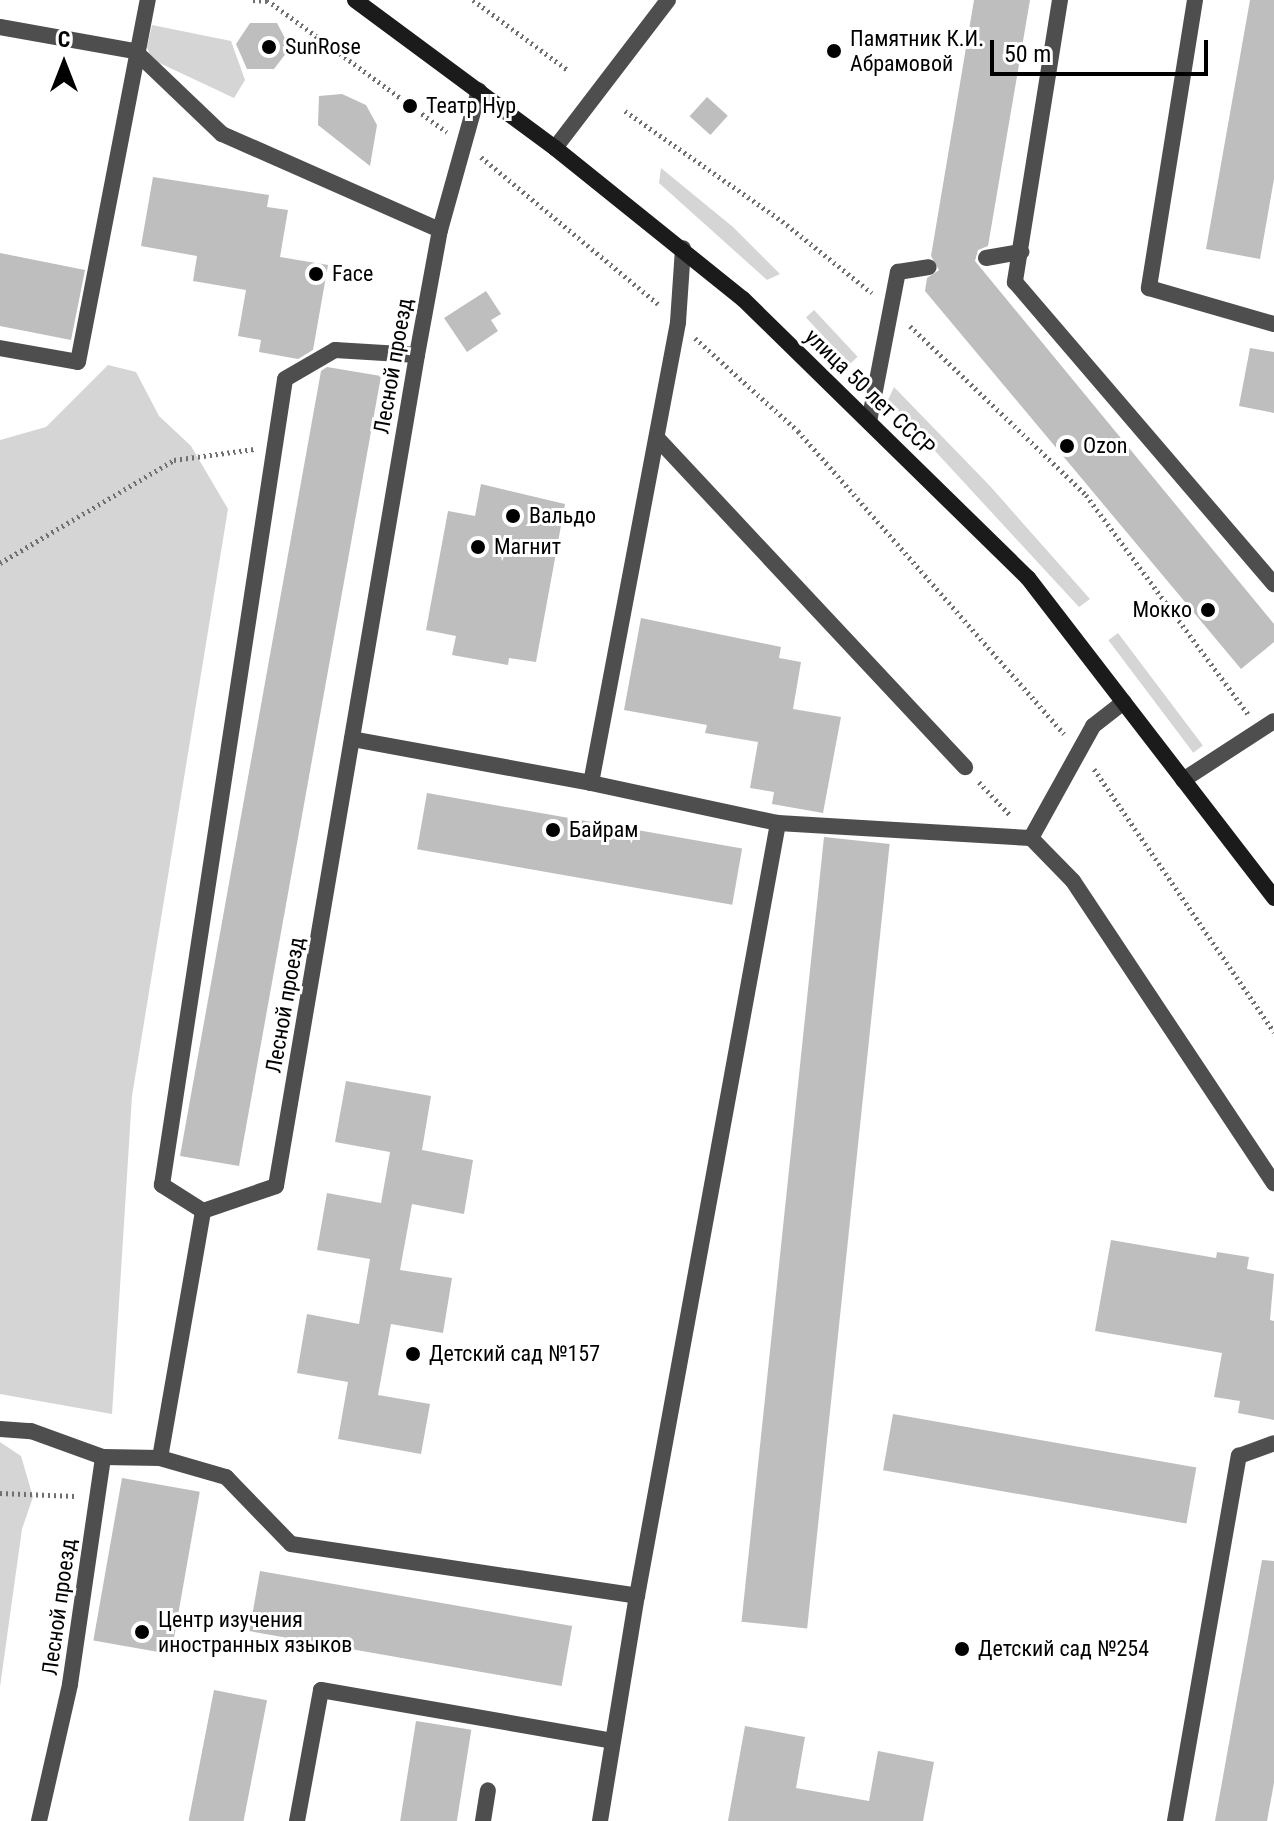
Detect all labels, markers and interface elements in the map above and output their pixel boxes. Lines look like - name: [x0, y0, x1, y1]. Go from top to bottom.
- north arrow: [24, 24, 104, 104]
- scale bar: [994, 24, 1212, 74]
- place label: Памятник К.И. Абрамовой: [850, 25, 984, 76]
- text: С: [58, 27, 70, 52]
- place label: SunRose: [285, 34, 361, 60]
- marker: SunRose: [260, 38, 278, 56]
- text: 50 m: [1004, 40, 1051, 68]
- marker: Памятник К.И. Абрамовой: [825, 42, 843, 60]
- place label: Театр Нур: [426, 93, 516, 119]
- marker: Театр Нур: [401, 97, 419, 115]
- place label: Face: [332, 261, 373, 287]
- marker: Face: [307, 265, 325, 283]
- street label: Лесной проезд: [368, 296, 418, 436]
- street label: улица 50 лет СССР: [800, 323, 940, 461]
- place label: Ozon: [1083, 433, 1127, 459]
- marker: Ozon: [1058, 437, 1076, 455]
- place label: Вальдо: [529, 503, 596, 529]
- marker: Вальдо: [504, 507, 522, 525]
- place label: Магнит: [494, 534, 561, 560]
- marker: Магнит: [469, 538, 487, 556]
- place label: Мокко: [1132, 597, 1192, 623]
- marker: Мокко: [1199, 601, 1217, 619]
- place label: Байрам: [569, 817, 638, 843]
- marker: Байрам: [544, 821, 562, 839]
- street label: Лесной проезд: [260, 935, 310, 1075]
- place label: Детский сад №157: [429, 1341, 600, 1367]
- marker: Детский сад №157: [404, 1345, 422, 1363]
- street label: Лесной проезд: [36, 1537, 82, 1677]
- place label: Центр изучения иностранных языков: [158, 1606, 352, 1658]
- marker: Центр изучения иностранных языков: [133, 1623, 151, 1641]
- place label: Детский сад №254: [978, 1636, 1149, 1662]
- marker: Детский сад №254: [953, 1640, 971, 1658]

